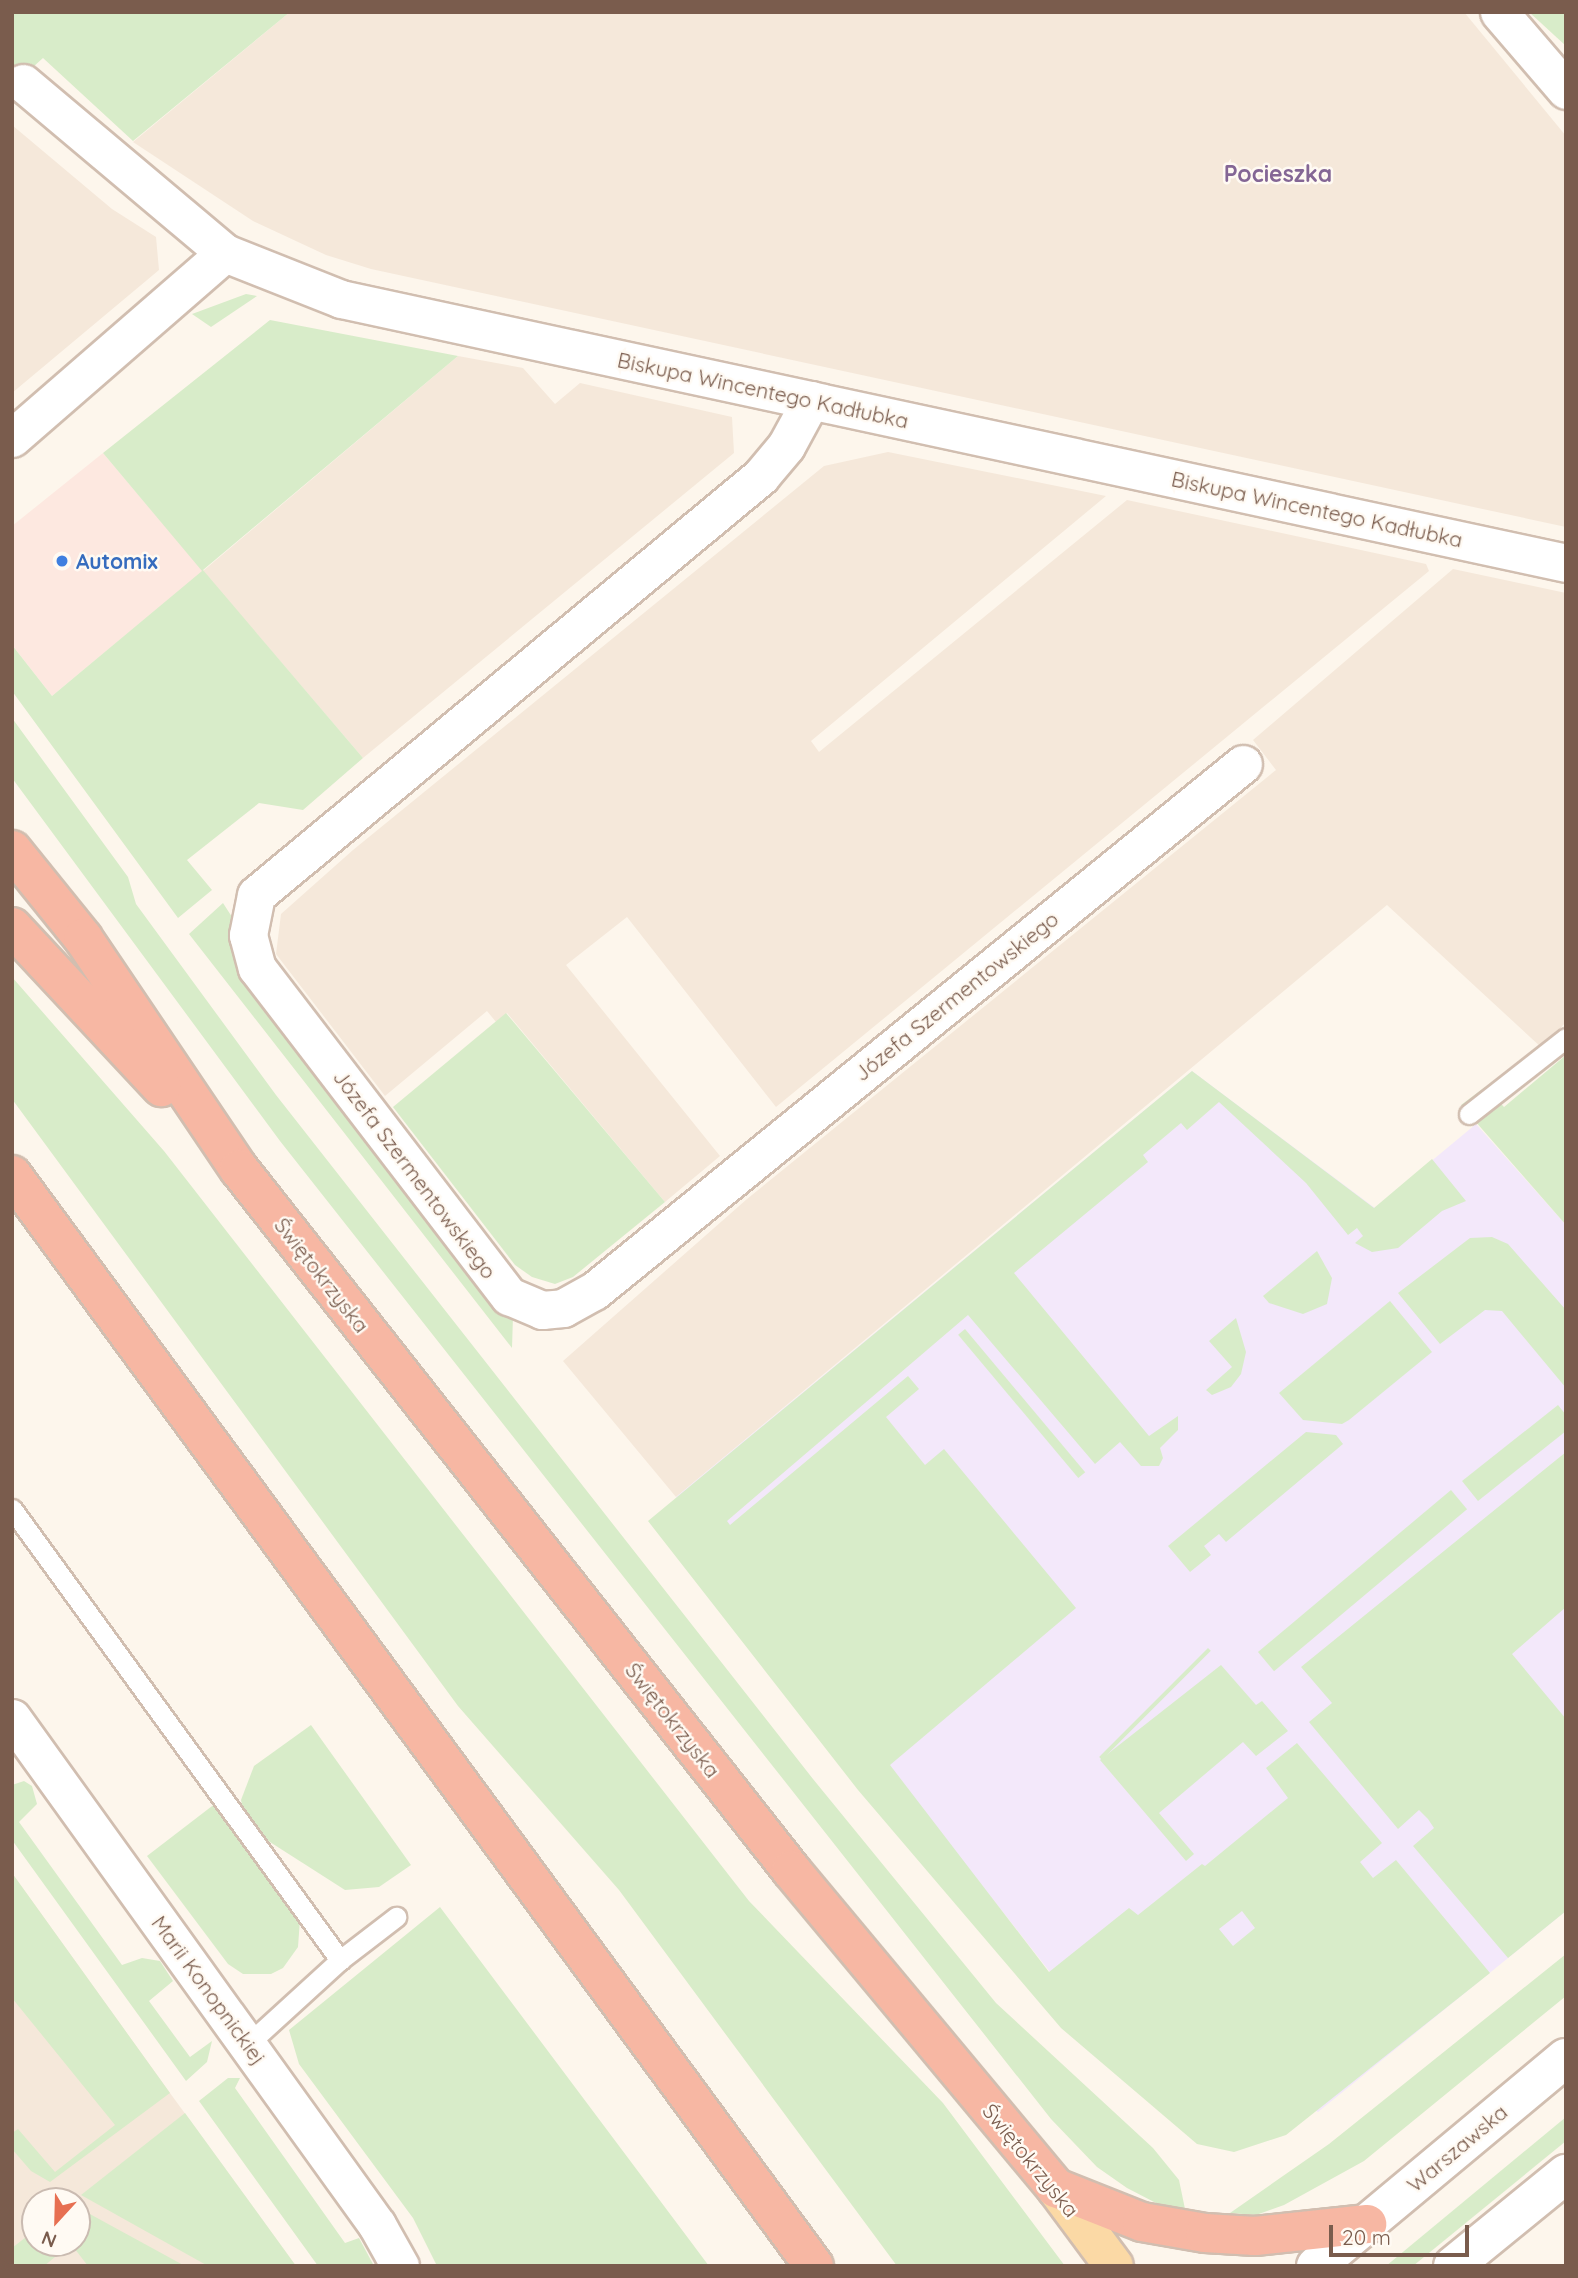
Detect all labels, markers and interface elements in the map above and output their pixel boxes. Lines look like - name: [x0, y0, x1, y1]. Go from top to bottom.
- district label: Pocieszka: [1224, 160, 1332, 188]
- street label: Biskupa Wincentego Kadłubka: [615, 347, 911, 433]
- street label: Biskupa Wincentego Kadłubka: [1169, 466, 1465, 552]
- place label: Automix: [76, 548, 158, 574]
- marker: Automix: [54, 553, 70, 569]
- street label: Józefa Szermentowskiego: [849, 906, 1063, 1086]
- street label: Józefa Szermentowskiego: [328, 1065, 502, 1283]
- street label: Świętokrzyska: [269, 1213, 375, 1337]
- street label: Świętokrzyska: [620, 1658, 726, 1782]
- street label: Marii Konopnickiej: [147, 1911, 271, 2069]
- street label: Świętokrzyska: [978, 2098, 1084, 2222]
- street label: Warszawska: [1402, 2099, 1512, 2197]
- north arrow: [21, 2187, 91, 2257]
- scale bar: [1333, 2212, 1473, 2256]
- text: 20 m: [1342, 2224, 1391, 2250]
- text: N: [38, 2226, 60, 2253]

